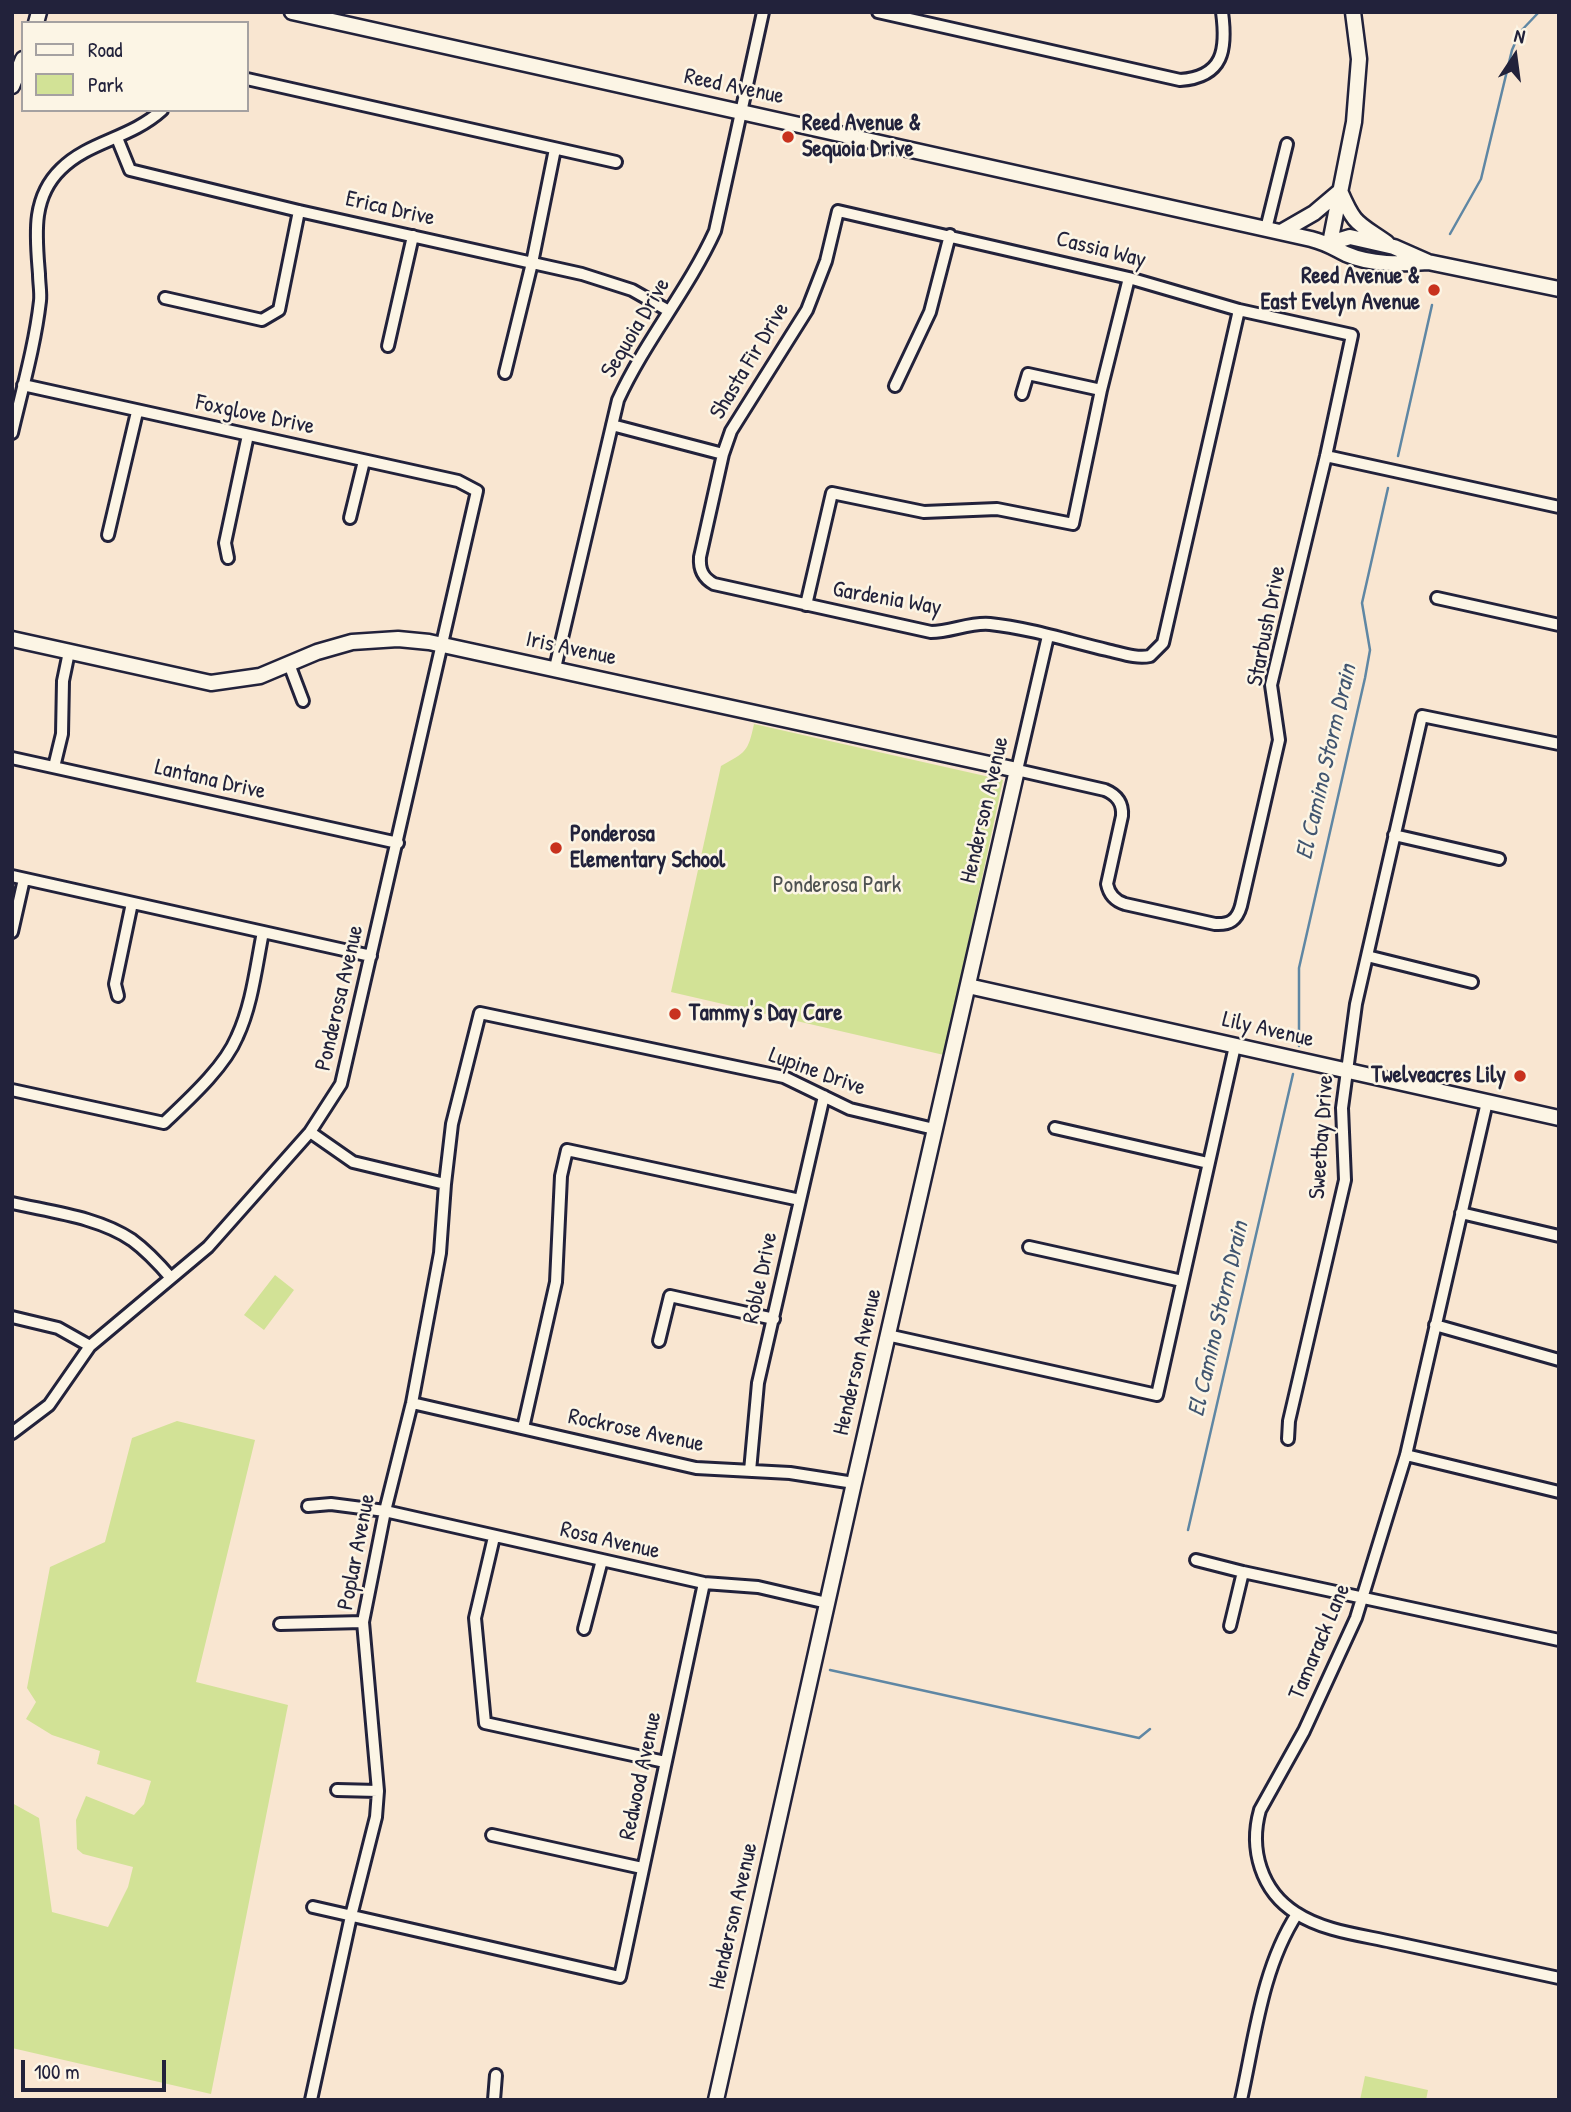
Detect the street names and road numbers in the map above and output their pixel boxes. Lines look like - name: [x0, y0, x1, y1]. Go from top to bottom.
- street label: Reed Avenue: [682, 63, 786, 111]
- street label: Erica Drive: [343, 185, 437, 233]
- street label: Cassia Way: [1053, 226, 1149, 274]
- street label: Sequoia Drive: [595, 273, 677, 383]
- street label: Shasta Fir Drive: [704, 298, 796, 424]
- street label: Foxglove Drive: [193, 389, 317, 441]
- street label: Starbush Drive: [1242, 563, 1292, 689]
- street label: Gardenia Way: [831, 576, 943, 622]
- street label: Iris Avenue: [523, 626, 619, 672]
- street label: Henderson Avenue: [955, 734, 1015, 886]
- street label: Lantana Drive: [152, 754, 268, 806]
- street label: Ponderosa Avenue: [310, 923, 370, 1073]
- street label: Lily Avenue: [1220, 1006, 1316, 1054]
- street label: Lupine Drive: [765, 1042, 869, 1102]
- street label: Sweetbay Drive: [1304, 1074, 1340, 1200]
- street label: Roble Drive: [738, 1230, 784, 1326]
- street label: Henderson Avenue: [828, 1286, 888, 1438]
- street label: Rockrose Avenue: [566, 1403, 706, 1459]
- street label: Poplar Avenue: [332, 1492, 382, 1612]
- street label: Rosa Avenue: [558, 1516, 662, 1566]
- street label: Tamarack Lane: [1283, 1580, 1357, 1704]
- street label: Redwood Avenue: [614, 1709, 668, 1843]
- street label: Henderson Avenue: [704, 1840, 764, 1992]

